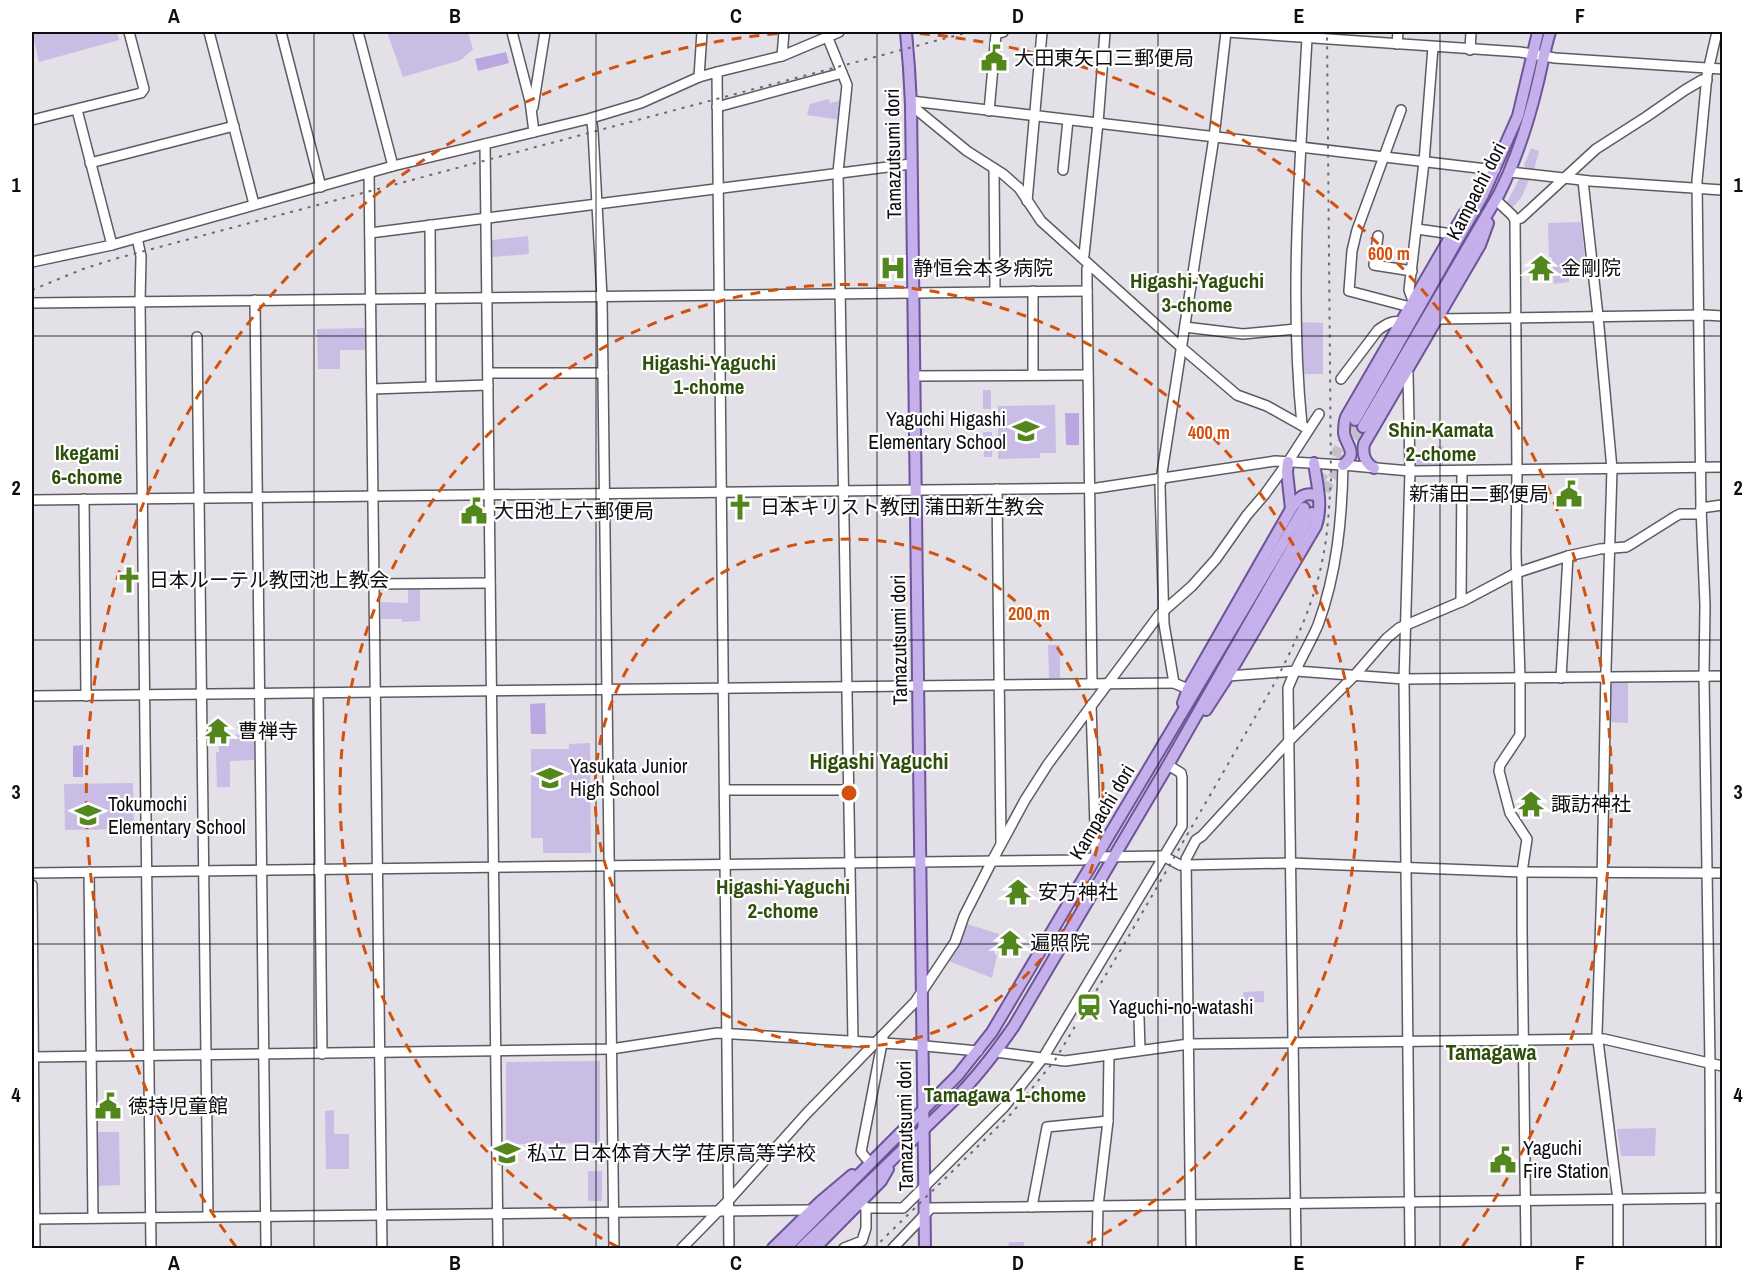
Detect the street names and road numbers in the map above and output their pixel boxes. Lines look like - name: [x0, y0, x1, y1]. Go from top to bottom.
- street label: Tamazutsumi dori: [878, 88, 907, 220]
- street label: Kampachi dori: [1439, 137, 1512, 244]
- street label: Tamazutsumi dori: [884, 574, 913, 706]
- street label: Kampachi dori: [1063, 759, 1141, 864]
- street label: Tamazutsumi dori: [890, 1060, 919, 1192]

